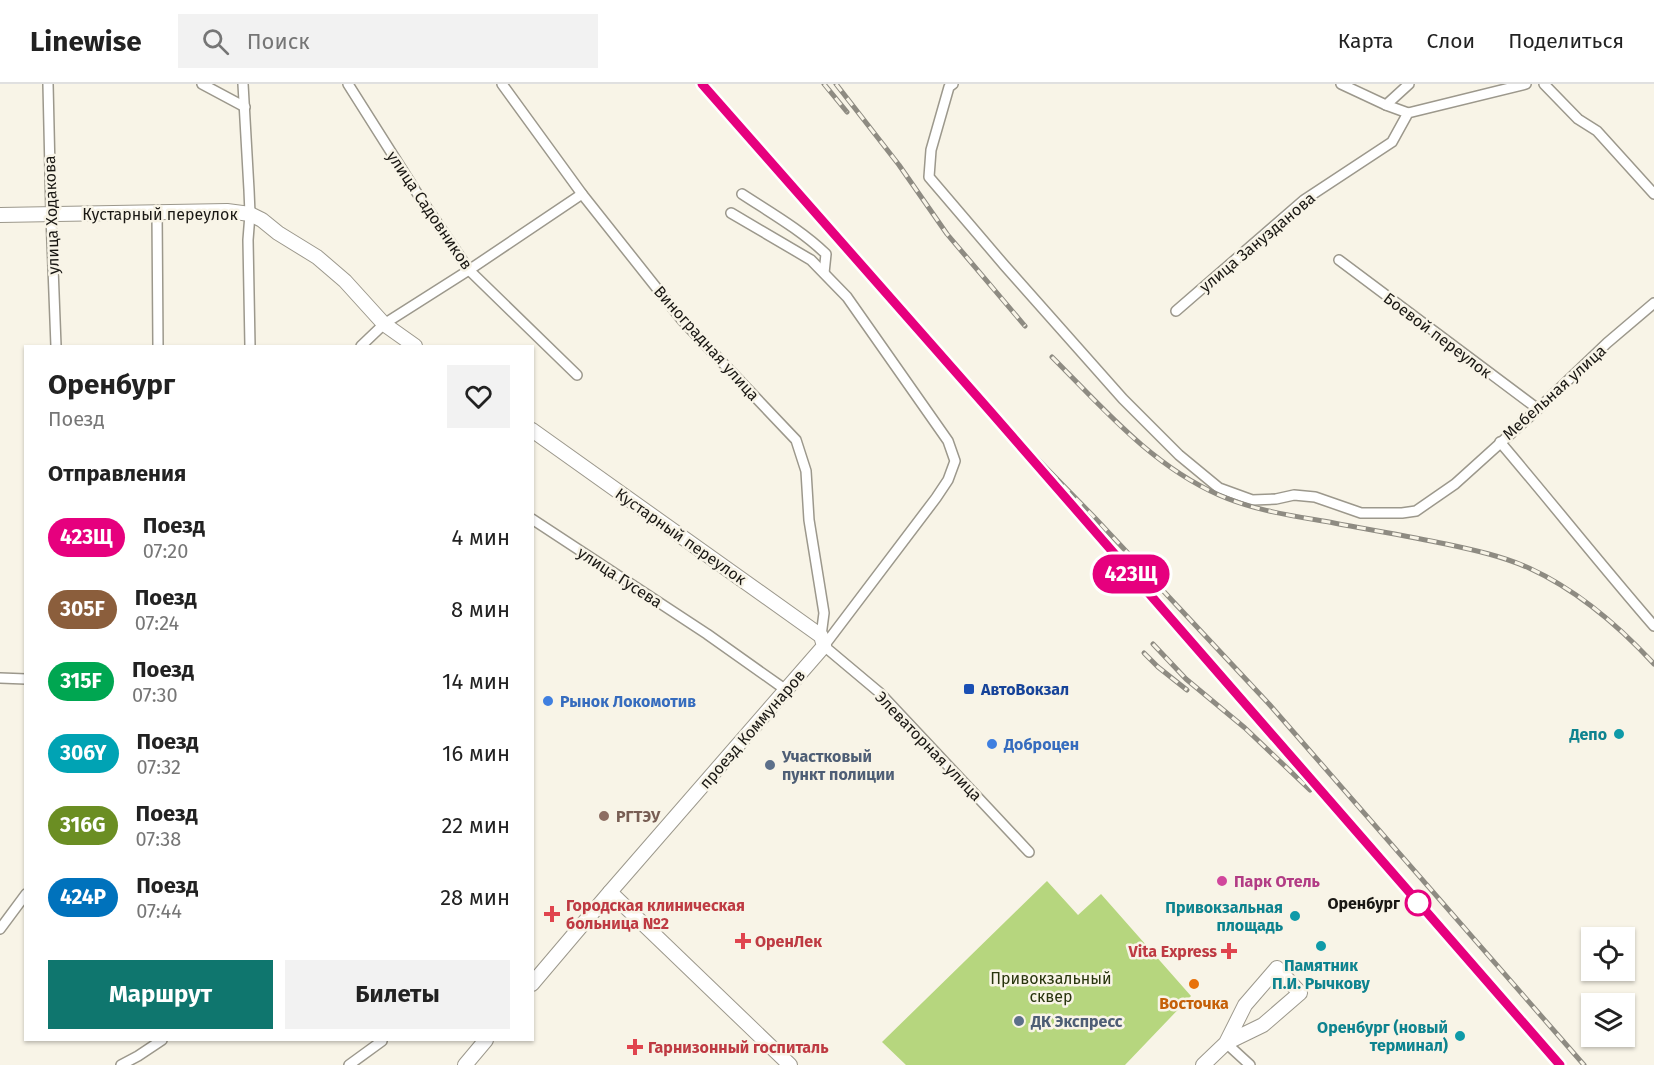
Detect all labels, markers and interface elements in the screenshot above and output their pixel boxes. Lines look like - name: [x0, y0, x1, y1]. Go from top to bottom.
- search box: [178, 14, 598, 68]
- text: Linewise: [30, 25, 142, 58]
- icon: search: [199, 25, 232, 58]
- text: Поиск: [247, 28, 310, 55]
- text: Карта: [1338, 28, 1394, 54]
- text: Слои: [1427, 28, 1475, 54]
- text: Поделиться: [1508, 28, 1624, 54]
- street label: улица Садовников: [383, 147, 476, 273]
- street label: улица Ходакова: [40, 155, 63, 275]
- street label: улица Занузданова: [1196, 189, 1319, 296]
- street label: Кустарный переулок: [82, 205, 238, 224]
- street label: Виноградная улица: [650, 282, 763, 405]
- street label: Боевой переулок: [1380, 289, 1496, 383]
- street label: Мебельная улица: [1499, 341, 1610, 444]
- button: heart: [447, 365, 510, 428]
- text: Оренбург: [48, 368, 175, 401]
- text: Поезд: [48, 407, 105, 431]
- text: Отправления: [48, 460, 186, 487]
- street label: Кустарный переулок: [612, 484, 750, 589]
- text: Поезд: [143, 512, 205, 539]
- text: 423Щ: [60, 524, 113, 550]
- text: 4 мин: [451, 524, 510, 551]
- text: 07:20: [143, 539, 188, 563]
- street label: улица Гусева: [574, 543, 666, 612]
- line badge: 423Щ: [1089, 554, 1173, 594]
- text: 423Щ: [1105, 561, 1157, 587]
- text: Поезд: [135, 584, 197, 611]
- text: 305F: [60, 596, 105, 622]
- text: 8 мин: [451, 596, 510, 623]
- text: 07:24: [135, 611, 179, 635]
- text: Поезд: [132, 656, 194, 683]
- street label: проезд Коммунаров: [696, 666, 809, 793]
- text: 315F: [60, 668, 102, 694]
- text: 14 мин: [442, 668, 510, 695]
- place label: АвтоВокзал: [980, 680, 1069, 699]
- marker: АвтоВокзал: [962, 682, 976, 696]
- text: 07:30: [132, 683, 178, 707]
- street label: Элеваторная улица: [871, 688, 986, 805]
- place label: Рынок Локомотив: [560, 692, 696, 711]
- marker: Рынок Локомотив: [541, 694, 555, 708]
- place label: Депо: [1568, 725, 1607, 744]
- marker: Депо: [1612, 727, 1626, 741]
- text: Поезд: [137, 728, 199, 755]
- place label: Доброцен: [1003, 735, 1079, 754]
- marker: Доброцен: [985, 737, 999, 751]
- text: 306Y: [60, 740, 107, 766]
- text: 16 мин: [442, 740, 510, 767]
- place label: Участковый пункт полиции: [781, 747, 895, 784]
- text: 07:32: [137, 755, 181, 779]
- marker: Участковый пункт полиции: [763, 758, 777, 772]
- text: Поезд: [136, 800, 198, 827]
- place label: РГТЭУ: [616, 807, 661, 826]
- marker: РГТЭУ: [597, 809, 611, 823]
- text: 316G: [60, 812, 106, 838]
- text: 22 мин: [441, 812, 510, 839]
- text: 07:38: [136, 827, 181, 851]
- text: Поезд: [136, 872, 198, 899]
- place label: Парк Отель: [1234, 872, 1321, 891]
- marker: Парк Отель: [1215, 874, 1229, 888]
- text: 424Р: [60, 884, 106, 910]
- text: 28 мин: [440, 884, 510, 911]
- marker: Оренбург: [1405, 890, 1431, 916]
- place label: Оренбург: [1327, 894, 1401, 913]
- place label: Городская клиническая больница №2: [566, 896, 745, 933]
- place label: Привокзальная площадь: [1165, 898, 1284, 935]
- text: 07:44: [136, 899, 182, 923]
- marker: Городская клиническая больница №2: [543, 905, 561, 923]
- marker: Привокзальная площадь: [1288, 909, 1302, 923]
- map controls: [1581, 927, 1635, 1047]
- button: locate: [1581, 927, 1635, 981]
- place label: ОренЛек: [755, 932, 822, 951]
- marker: ОренЛек: [736, 934, 750, 948]
- marker: Памятник П.И. Рычкову: [1314, 939, 1328, 953]
- place label: Vita Express: [1128, 942, 1217, 961]
- marker: Vita Express: [1222, 944, 1236, 958]
- place label: Памятник П.И. Рычкову: [1272, 956, 1371, 993]
- button: Маршрут: [48, 960, 273, 1029]
- button: Билеты: [285, 960, 510, 1029]
- park label: Привокзальный сквер: [990, 969, 1112, 1006]
- marker: Восточка: [1187, 977, 1201, 991]
- button: layers: [1581, 993, 1635, 1047]
- place label: Восточка: [1159, 994, 1229, 1013]
- place label: ДК Экспресс: [1030, 1012, 1123, 1031]
- marker: ДК Экспресс: [1012, 1014, 1026, 1028]
- place label: Оренбург (новый терминал): [1317, 1018, 1448, 1055]
- marker: Оренбург (новый терминал): [1453, 1029, 1467, 1043]
- marker: Гарнизонный госпиталь: [626, 1038, 644, 1056]
- place label: Гарнизонный госпиталь: [648, 1038, 829, 1057]

